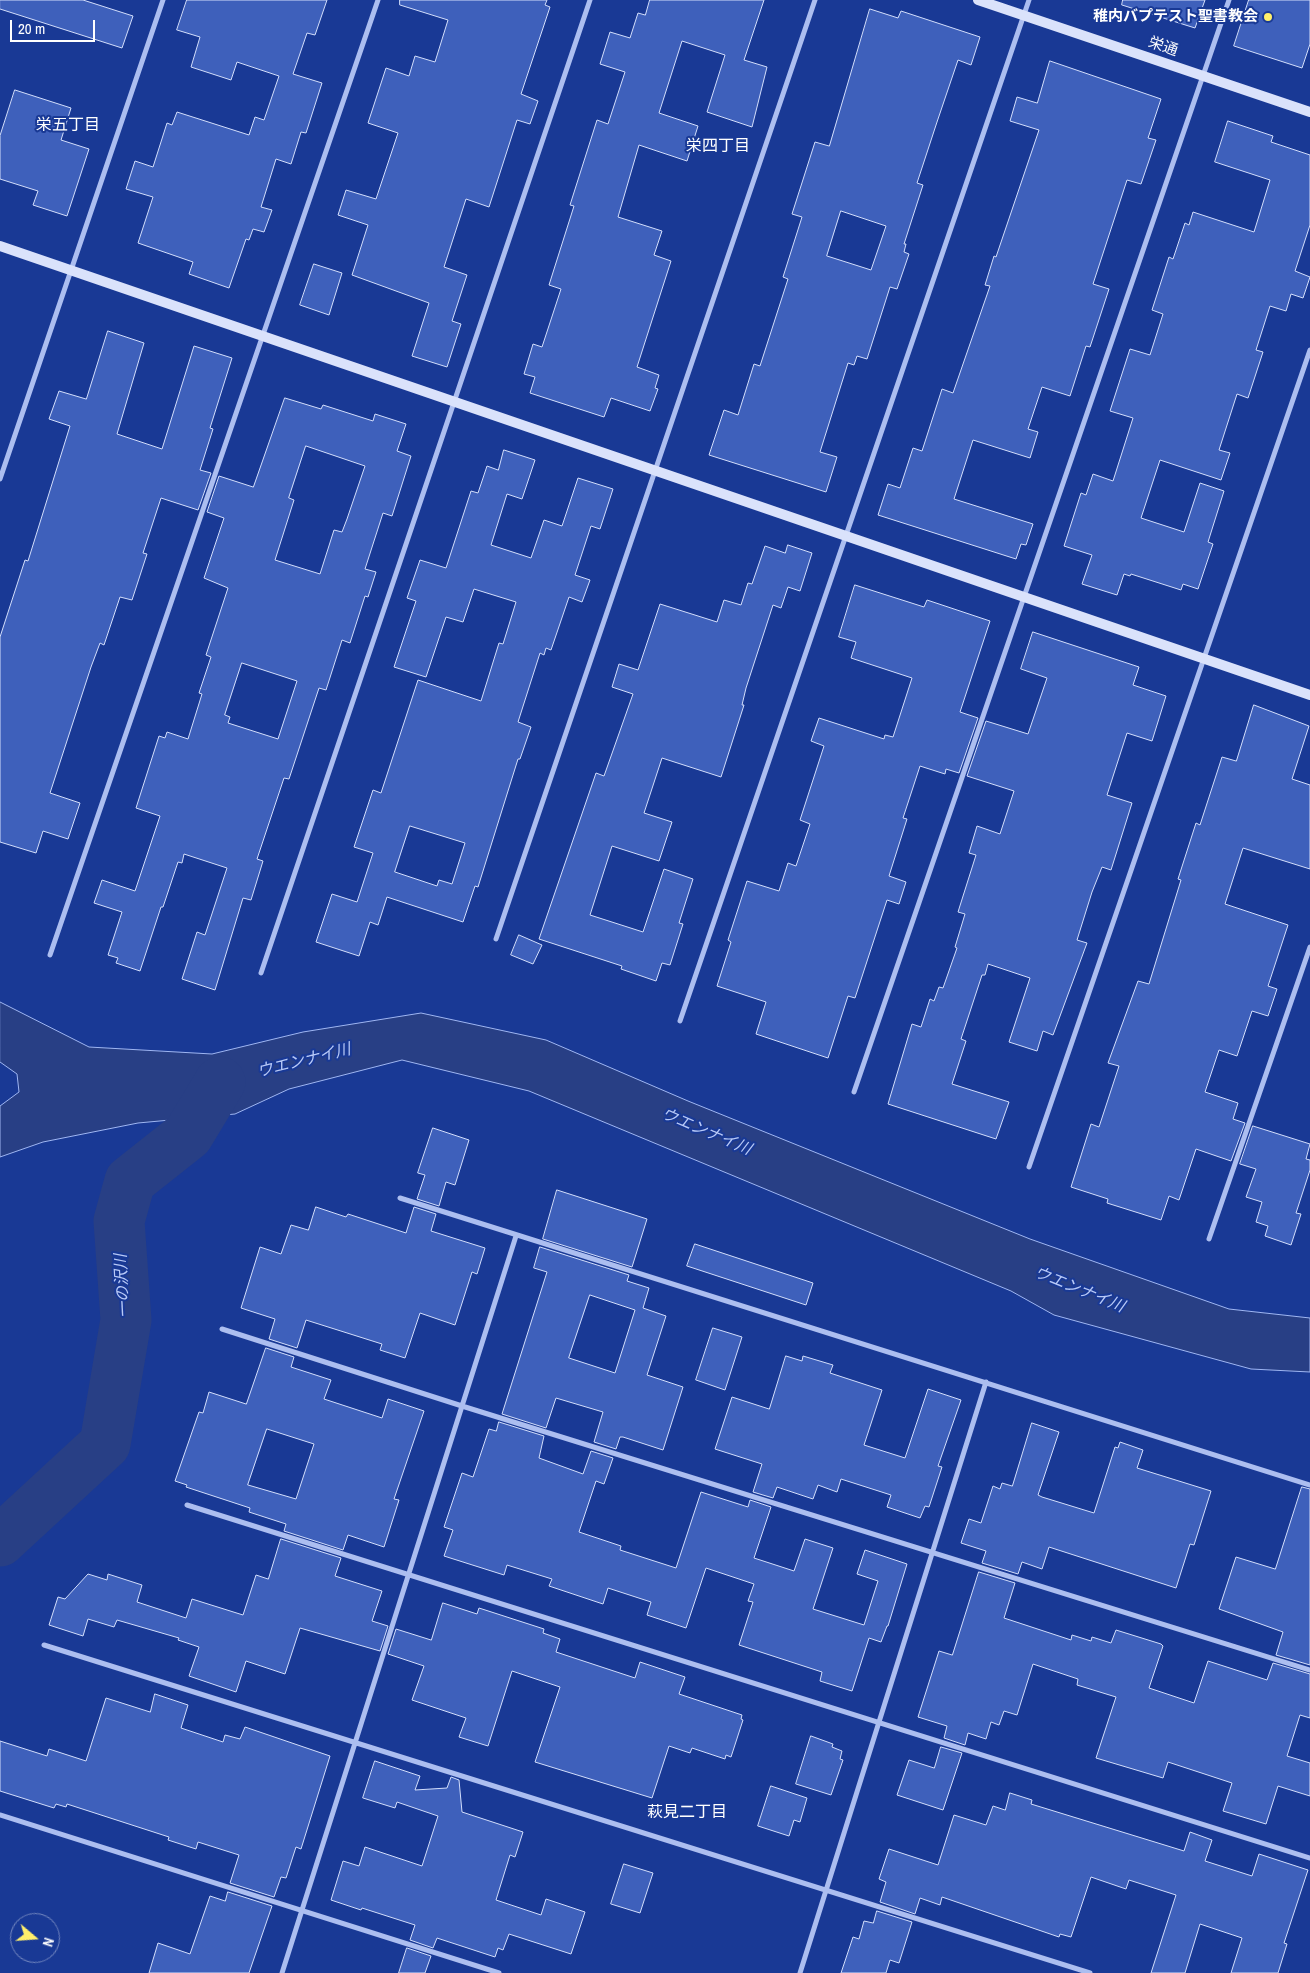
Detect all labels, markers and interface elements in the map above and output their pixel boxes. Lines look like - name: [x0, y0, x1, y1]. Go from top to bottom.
- place label: 稚内バプテスト聖書教会: [1093, 8, 1258, 26]
- scale bar: [12, 10, 98, 42]
- marker: 稚内バプテスト聖書教会: [1262, 11, 1274, 23]
- text: 20 m: [18, 18, 45, 39]
- street label: 栄通: [1146, 34, 1180, 60]
- district label: 栄五丁目: [36, 116, 100, 136]
- district label: 栄四丁目: [686, 137, 750, 157]
- water label: ウエンナイ川: [255, 1040, 353, 1082]
- water label: ウエンナイ川: [658, 1104, 754, 1160]
- water label: 一の沢川: [112, 1254, 134, 1318]
- water label: ウエンナイ川: [1031, 1263, 1127, 1317]
- district label: 萩見二丁目: [647, 1803, 727, 1823]
- north arrow: [10, 1913, 60, 1963]
- text: N: [38, 1936, 58, 1949]

